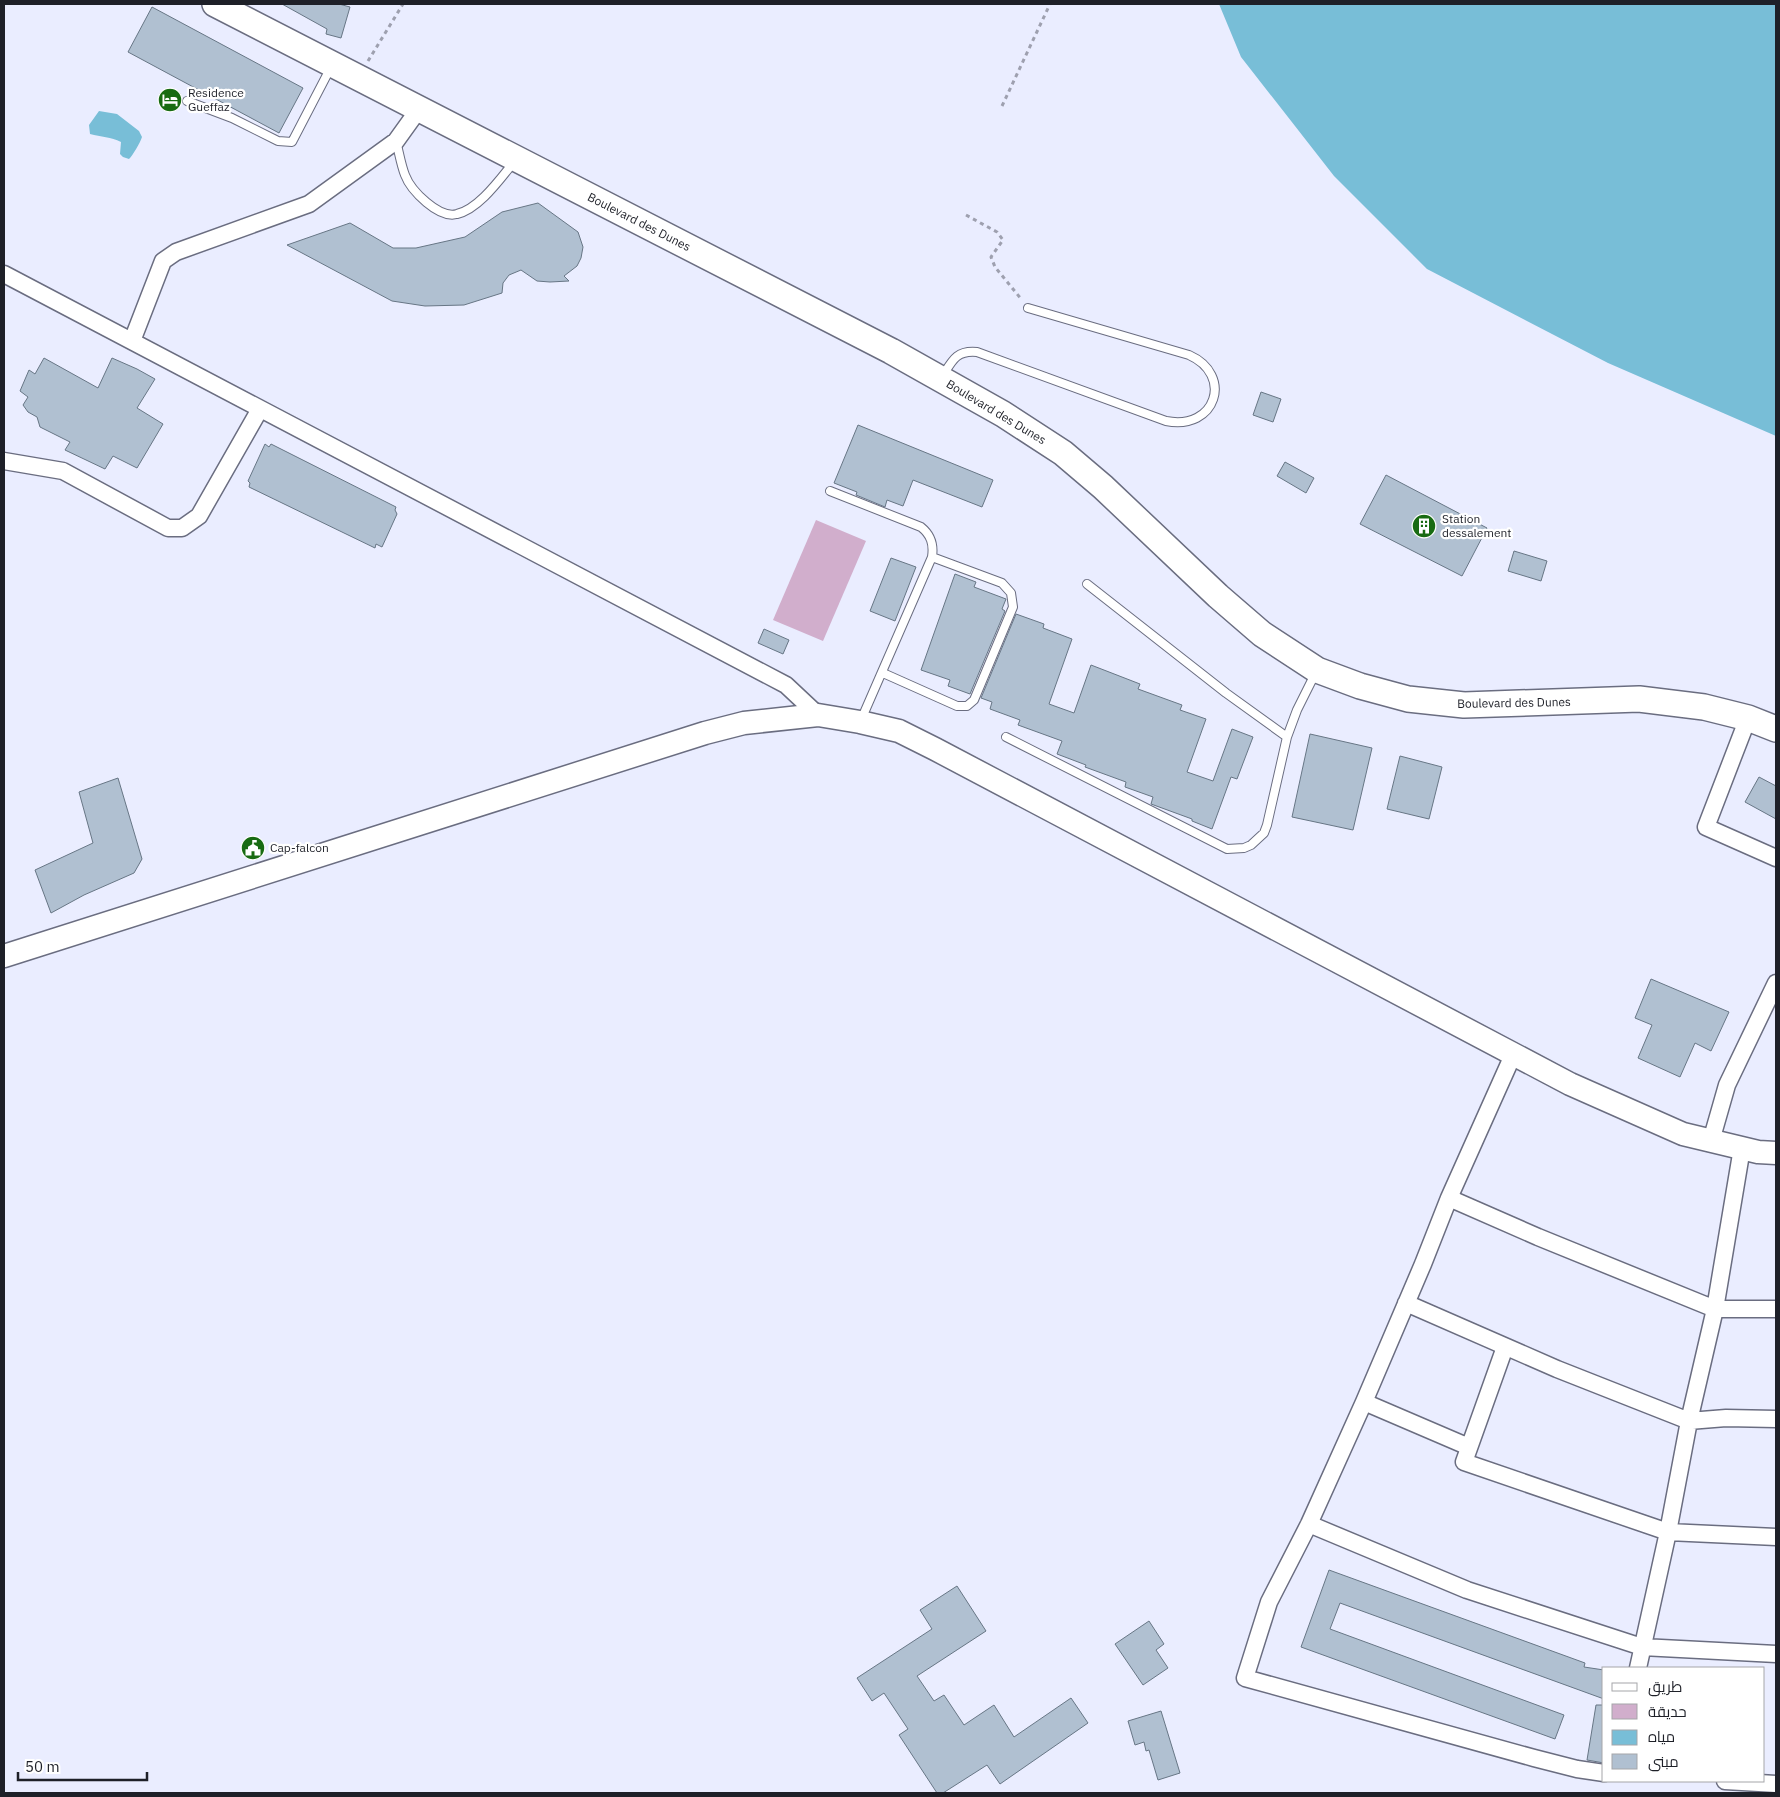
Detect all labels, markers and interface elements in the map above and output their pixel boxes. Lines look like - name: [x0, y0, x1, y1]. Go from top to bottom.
- place label: Residence Gueffaz: [188, 85, 244, 114]
- hotel icon: Residence Gueffaz: [157, 87, 183, 113]
- street label: Boulevard des Dunes: [585, 189, 693, 254]
- street label: Boulevard des Dunes: [944, 376, 1049, 447]
- place label: Station dessalement: [1442, 511, 1512, 540]
- building icon: Station dessalement: [1411, 513, 1437, 539]
- street label: Boulevard des Dunes: [1457, 694, 1571, 711]
- public building icon: Cap-falcon: [240, 835, 266, 861]
- place label: Cap-falcon: [270, 840, 329, 855]
- legend: [1602, 1667, 1765, 1782]
- text: طريق: [1648, 1677, 1682, 1697]
- text: حديقة: [1648, 1702, 1687, 1721]
- text: مياه: [1648, 1727, 1675, 1746]
- scale bar: [18, 1750, 146, 1782]
- text: مبنى: [1648, 1752, 1679, 1772]
- text: 50 m: [25, 1757, 60, 1776]

